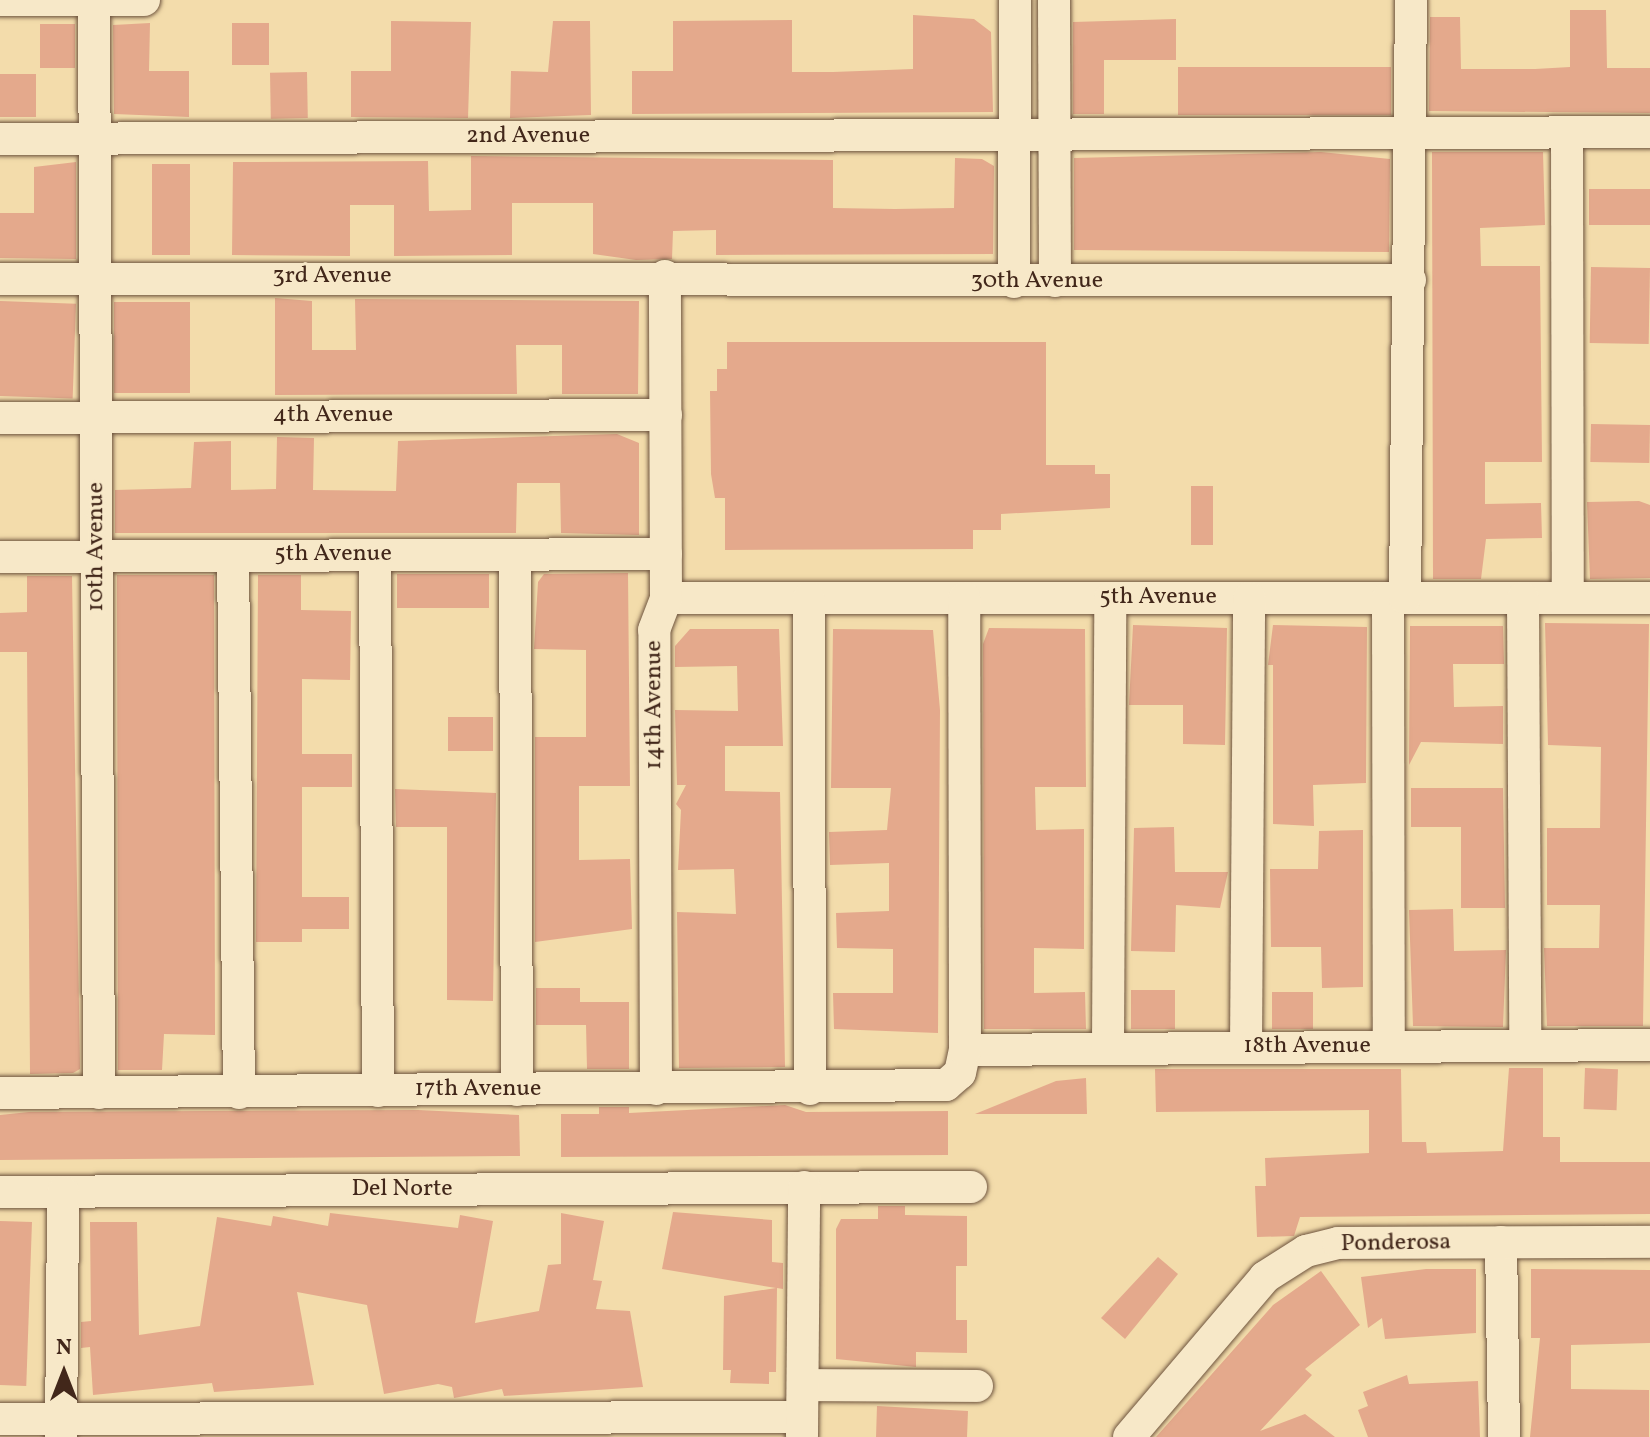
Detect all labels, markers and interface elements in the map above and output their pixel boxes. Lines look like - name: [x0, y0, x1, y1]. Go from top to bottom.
- street label: 2nd Avenue: [466, 123, 590, 151]
- street label: 3rd Avenue: [272, 263, 392, 291]
- street label: 30th Avenue: [971, 268, 1103, 296]
- street label: 4th Avenue: [273, 402, 393, 430]
- street label: 10th Avenue: [83, 482, 111, 612]
- street label: 5th Avenue: [274, 541, 392, 569]
- street label: 5th Avenue: [1099, 584, 1217, 612]
- street label: 14th Avenue: [641, 640, 669, 770]
- street label: 18th Avenue: [1243, 1033, 1371, 1061]
- street label: 17th Avenue: [415, 1076, 541, 1104]
- street label: Del Norte: [351, 1176, 453, 1204]
- street label: Ponderosa: [1340, 1229, 1452, 1259]
- north arrow: [24, 1333, 104, 1413]
- text: N: [56, 1333, 72, 1364]

